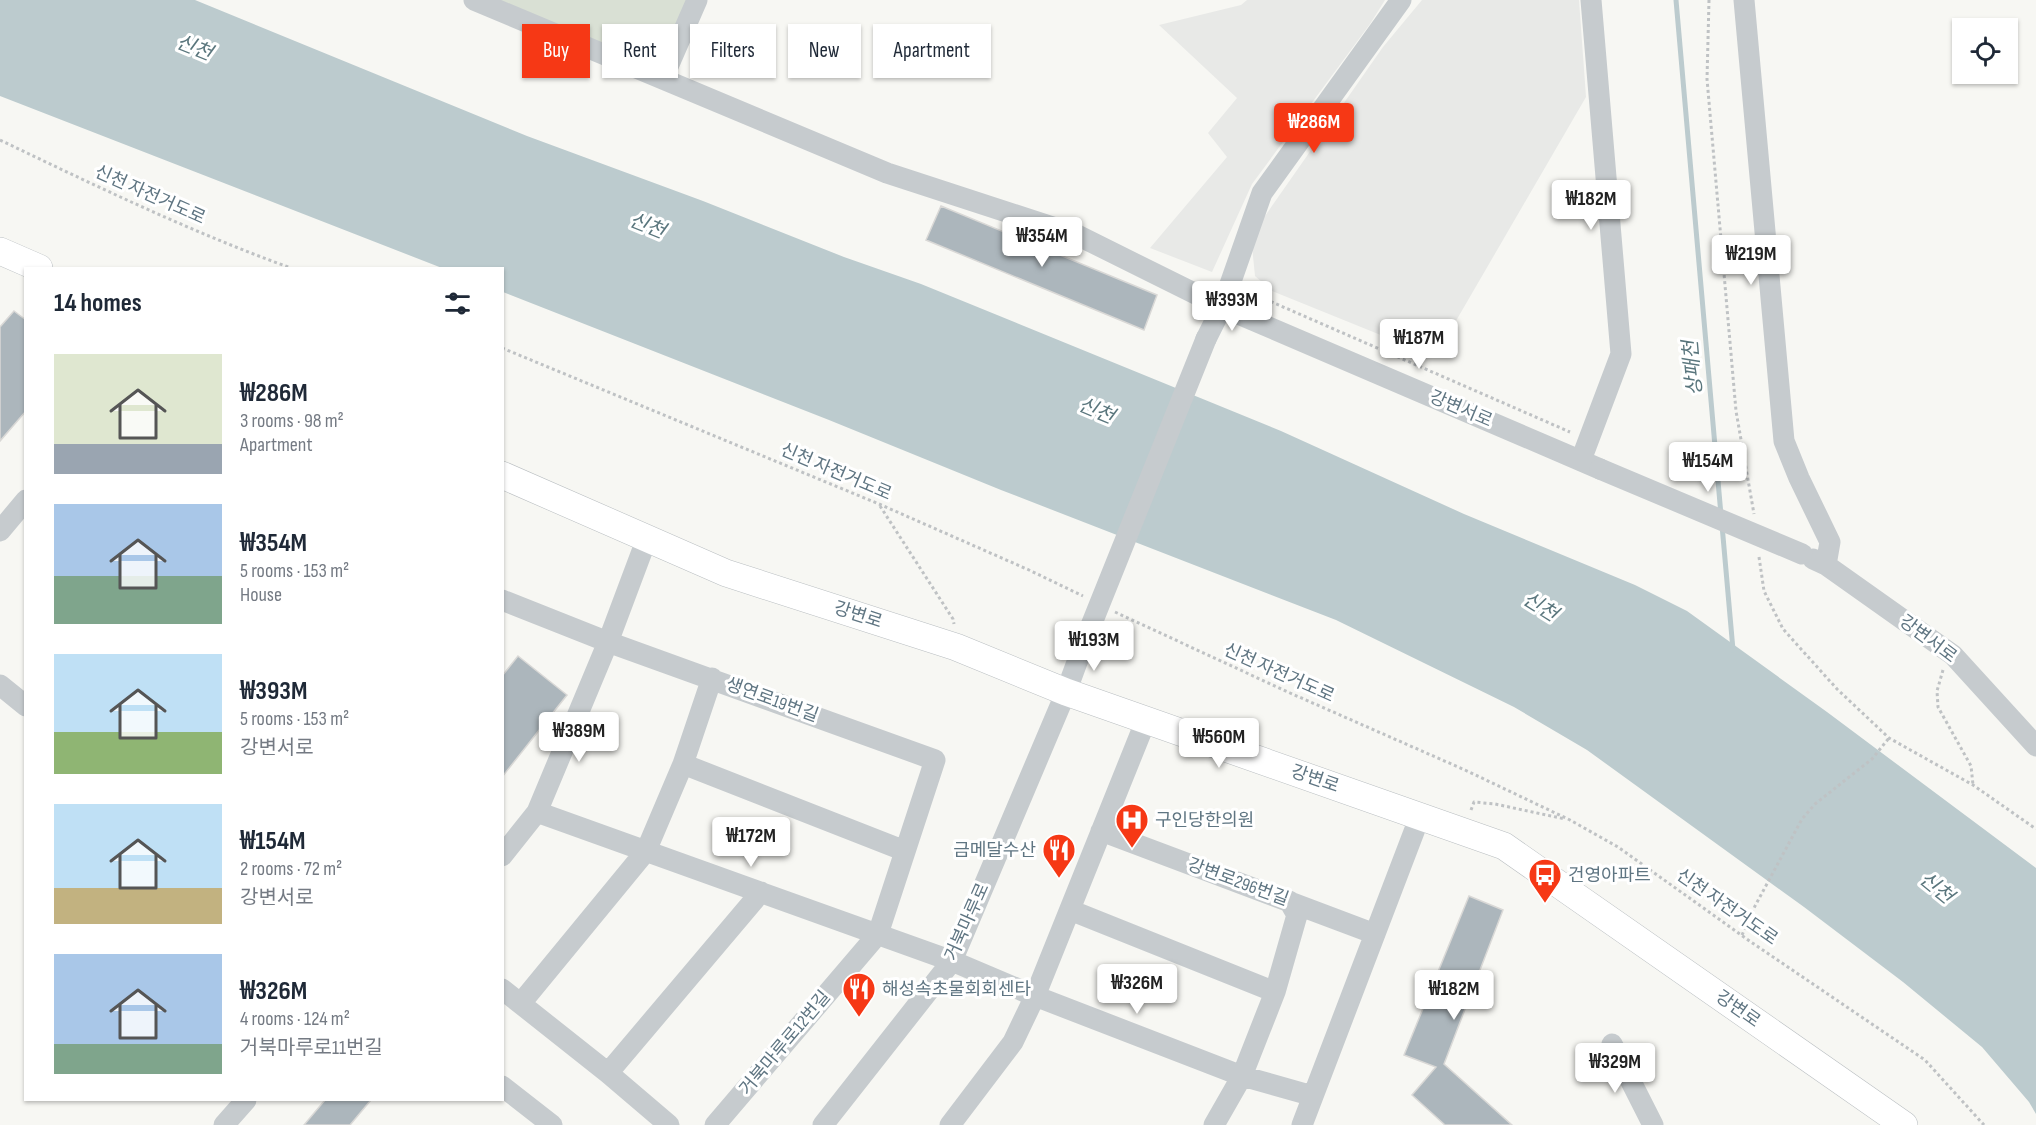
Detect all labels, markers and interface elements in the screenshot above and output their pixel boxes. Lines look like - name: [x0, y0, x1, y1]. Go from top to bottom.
- map controls: [1952, 18, 2018, 84]
- button: locate: [1952, 18, 2018, 84]
- chip: Buy: [522, 24, 590, 78]
- chip: Rent: [602, 24, 678, 78]
- chip: Filters: [690, 24, 776, 78]
- chip: New: [788, 24, 861, 78]
- chip: Apartment: [873, 24, 991, 78]
- water label: 신천: [172, 30, 218, 67]
- pin: ₩286M: [1272, 103, 1356, 154]
- text: ₩286M: [1288, 110, 1340, 134]
- street label: 신천 자전거도로: [91, 161, 209, 229]
- pin: ₩182M: [1549, 180, 1633, 231]
- text: ₩182M: [1566, 187, 1616, 211]
- water label: 신천: [625, 208, 671, 245]
- pin: ₩354M: [1000, 217, 1084, 268]
- text: ₩354M: [1016, 224, 1068, 248]
- pin: ₩219M: [1709, 235, 1793, 286]
- text: ₩219M: [1726, 242, 1776, 266]
- pin: ₩393M: [1190, 281, 1274, 332]
- icon: filters: [441, 287, 474, 320]
- text: 14 homes: [54, 288, 142, 319]
- text: ₩393M: [1206, 288, 1258, 312]
- pin: ₩187M: [1377, 319, 1461, 370]
- text: ₩187M: [1394, 326, 1444, 350]
- water label: 상패천: [1678, 337, 1707, 397]
- icon: home: [102, 378, 174, 450]
- text: ₩286M: [240, 378, 308, 409]
- street label: 강변서로: [1426, 386, 1496, 432]
- water label: 신천: [1074, 393, 1120, 430]
- text: 3 rooms · 98 m²: [240, 409, 344, 433]
- text: Apartment: [240, 433, 313, 457]
- street label: 신천 자전거도로: [777, 439, 895, 505]
- pin: ₩154M: [1666, 442, 1750, 493]
- text: ₩154M: [1683, 449, 1733, 473]
- icon: home: [102, 528, 174, 600]
- text: ₩354M: [240, 528, 307, 559]
- text: 5 rooms · 153 m²: [240, 559, 349, 583]
- text: House: [240, 583, 282, 607]
- water label: 신천: [1518, 587, 1564, 628]
- street label: 강변로: [831, 597, 885, 633]
- street label: 강변서로: [1895, 611, 1961, 667]
- pin: ₩193M: [1052, 621, 1136, 672]
- text: ₩193M: [1069, 628, 1119, 652]
- street label: 신천 자전거도로: [1220, 639, 1338, 707]
- street label: 생연로19번길: [723, 674, 821, 726]
- text: ₩393M: [240, 676, 307, 707]
- icon: home: [102, 678, 174, 750]
- text: 5 rooms · 153 m²: [240, 707, 349, 731]
- pin: ₩389M: [537, 712, 621, 763]
- pin: ₩560M: [1177, 718, 1261, 769]
- text: ₩389M: [553, 719, 605, 743]
- text: ₩560M: [1193, 725, 1245, 749]
- text: 강변서로: [240, 736, 314, 760]
- street label: 강변로: [1288, 761, 1342, 797]
- hospital icon: 구인당한의원: [1114, 802, 1150, 849]
- place label: 구인당한의원: [1155, 810, 1254, 831]
- pin: ₩172M: [709, 817, 793, 868]
- text: ₩172M: [726, 824, 776, 848]
- text: ₩154M: [240, 826, 306, 857]
- icon: home: [102, 828, 174, 900]
- restaurant icon: 금메달수산: [1041, 832, 1077, 879]
- place label: 금메달수산: [953, 840, 1036, 861]
- street label: 강변로296번길: [1185, 854, 1291, 910]
- text: 2 rooms · 72 m²: [240, 857, 342, 881]
- bus stop icon: 건영아파트: [1527, 857, 1563, 904]
- street label: 신천 자전거도로: [1672, 864, 1782, 950]
- place label: 건영아파트: [1568, 865, 1651, 886]
- water label: 신천: [1914, 867, 1960, 911]
- street label: 거북마루로: [941, 880, 993, 964]
- text: 강변서로: [240, 886, 314, 910]
- pin: ₩326M: [1095, 964, 1179, 1015]
- pin: ₩182M: [1412, 970, 1496, 1021]
- restaurant icon: 해성속초물회회센타: [841, 971, 877, 1018]
- text: ₩326M: [1111, 971, 1163, 995]
- text: ₩326M: [240, 976, 307, 1007]
- text: ₩182M: [1429, 977, 1479, 1001]
- icon: home: [102, 978, 174, 1050]
- place label: 해성속초물회회센타: [882, 979, 1031, 1000]
- street label: 강변로: [1712, 986, 1764, 1032]
- street label: 거북마루로12번길: [735, 987, 835, 1099]
- text: 4 rooms · 124 m²: [240, 1007, 350, 1031]
- text: 거북마루로11번길: [240, 1036, 383, 1060]
- pin: ₩329M: [1573, 1043, 1657, 1094]
- text: ₩329M: [1589, 1050, 1641, 1074]

